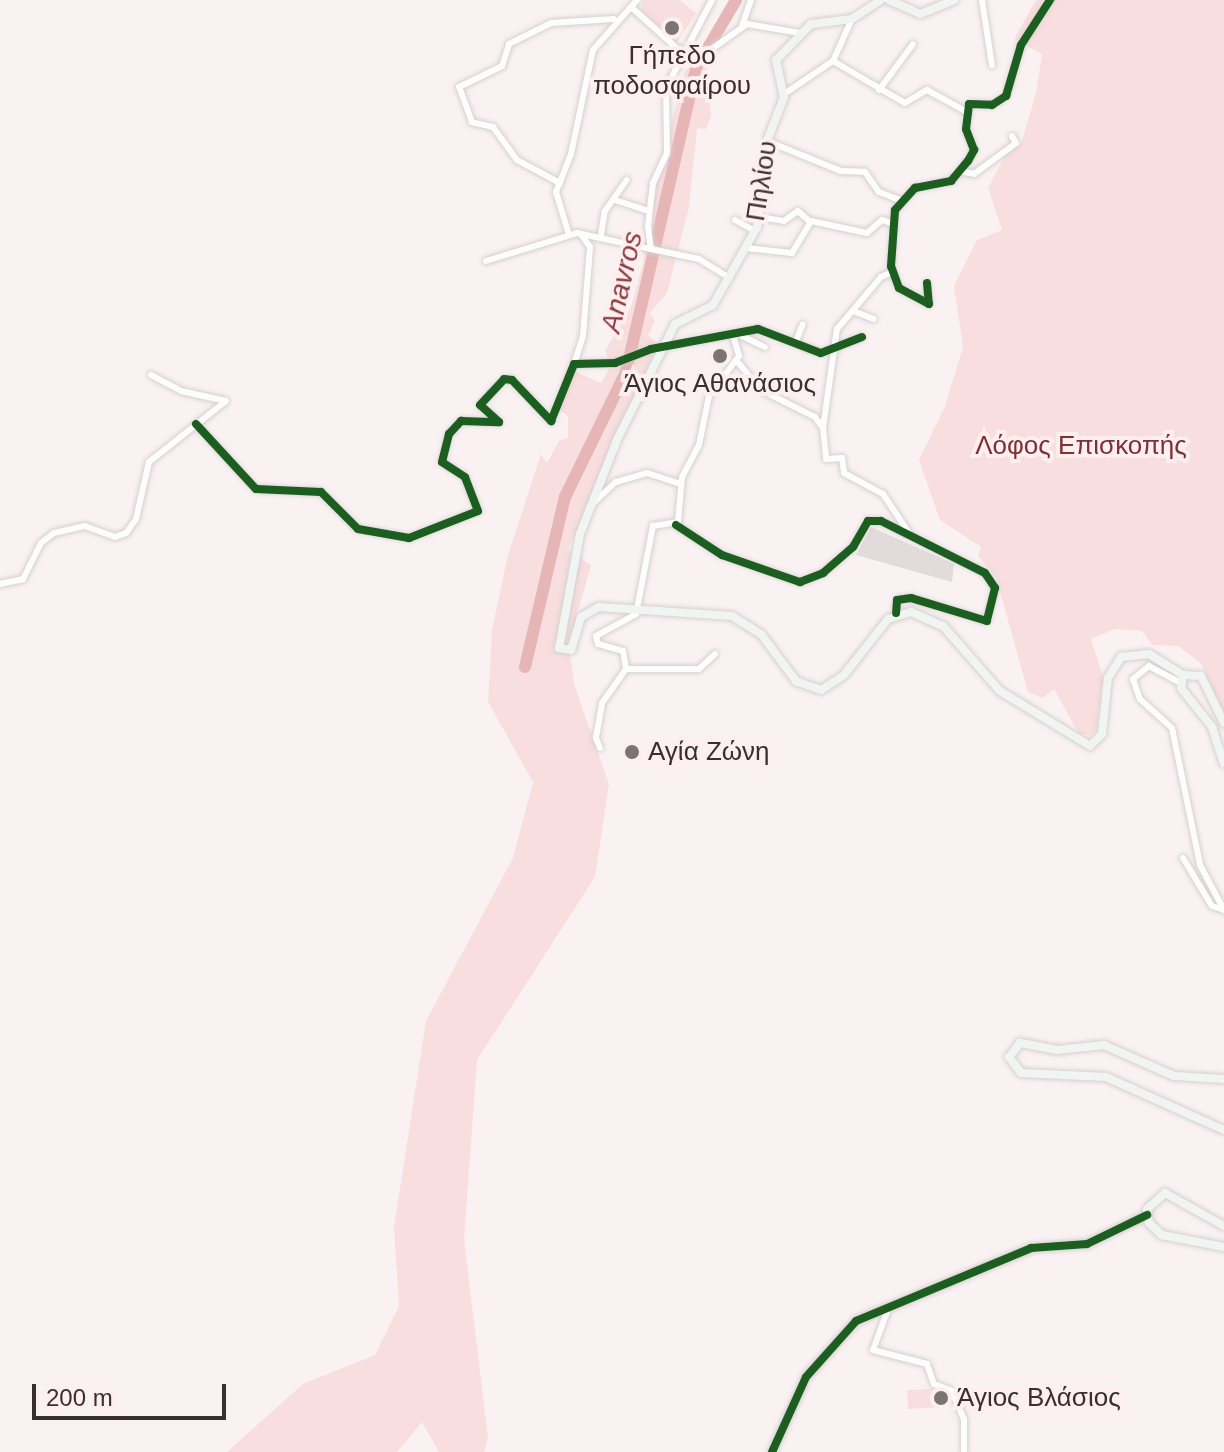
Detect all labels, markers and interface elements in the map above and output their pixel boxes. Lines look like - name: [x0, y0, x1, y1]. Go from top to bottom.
- marker: Γήπεδο ποδοσφαίρου: [663, 19, 681, 37]
- place label: Γήπεδο ποδοσφαίρου: [593, 40, 751, 102]
- street label: Πηλίου: [740, 139, 784, 223]
- water label: Anavros: [594, 228, 650, 336]
- marker: Άγιος Αθανάσιος: [711, 347, 729, 365]
- place label: Άγιος Αθανάσιος: [623, 368, 817, 400]
- park label: Λόφος Επισκοπής: [975, 430, 1187, 462]
- place label: Αγία Ζώνη: [648, 736, 770, 768]
- marker: Αγία Ζώνη: [623, 743, 641, 761]
- scale bar: [36, 1368, 230, 1418]
- place label: Άγιος Βλάσιος: [957, 1382, 1121, 1414]
- text: 200 m: [46, 1384, 113, 1411]
- marker: Άγιος Βλάσιος: [932, 1389, 950, 1407]

